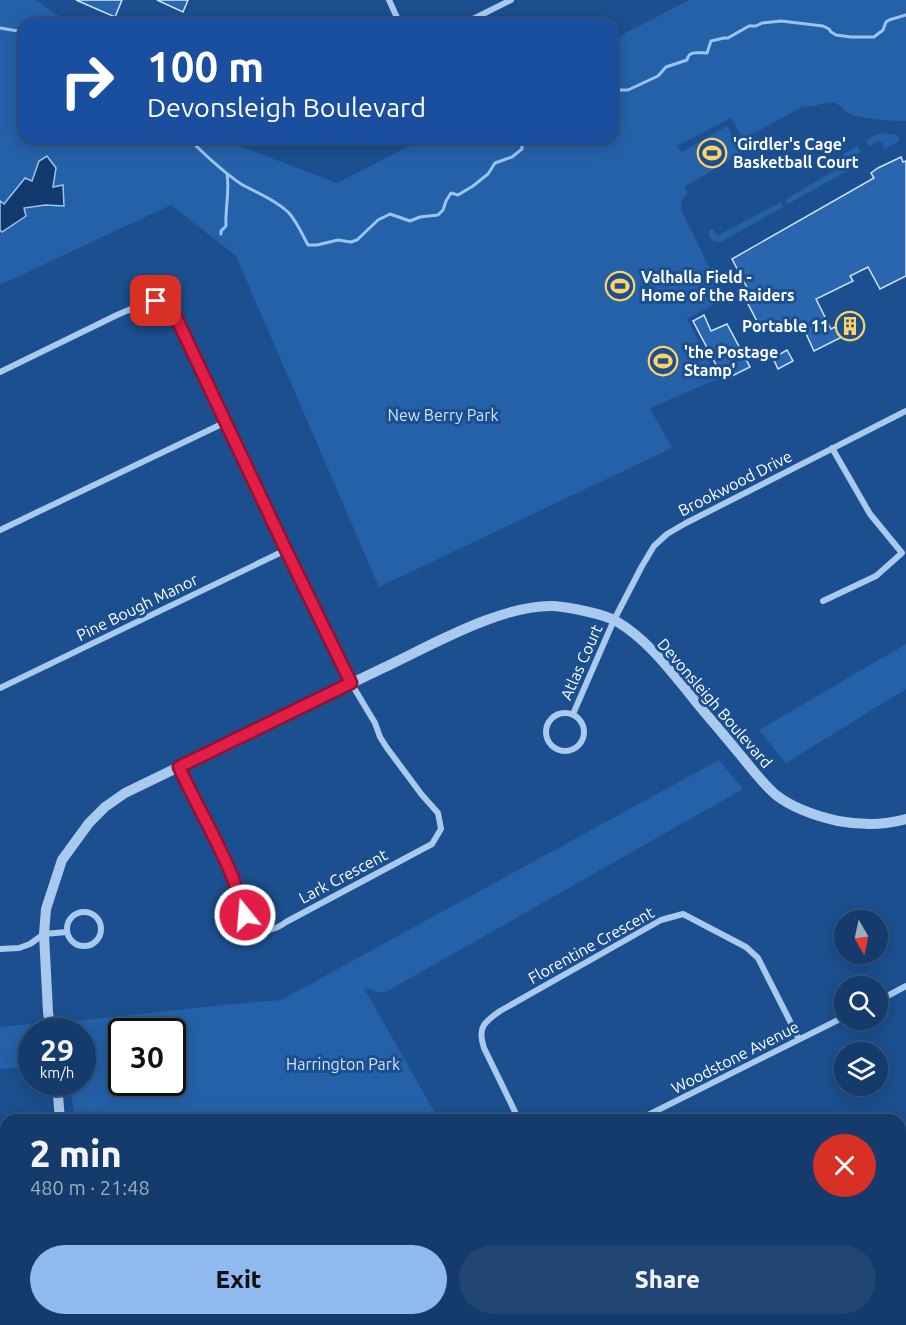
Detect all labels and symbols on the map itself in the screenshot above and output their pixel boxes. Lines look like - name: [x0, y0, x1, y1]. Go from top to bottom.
- place label: 'Girdler's Cage' Basketball Court: [733, 135, 859, 171]
- sports icon: 'Girdler's Cage' Basketball Court: [696, 137, 728, 169]
- place label: Valhalla Field - Home of the Raiders: [641, 268, 795, 304]
- sports icon: Valhalla Field - Home of the Raiders: [604, 270, 636, 302]
- pin: [130, 275, 181, 326]
- building icon: Portable 11: [834, 310, 866, 342]
- place label: Portable 11: [742, 317, 829, 335]
- place label: 'the Postage Stamp': [684, 343, 778, 379]
- sports icon: 'the Postage Stamp': [647, 345, 679, 377]
- park label: New Berry Park: [388, 406, 498, 424]
- street label: Brookwood Drive: [675, 447, 795, 519]
- street label: Pine Bough Manor: [74, 570, 200, 644]
- street label: Atlas Court: [556, 621, 606, 702]
- street label: Devonsleigh Boulevard: [654, 635, 776, 771]
- street label: Lark Crescent: [296, 845, 391, 907]
- position arrow: [213, 883, 277, 947]
- street label: Florentine Crescent: [525, 903, 658, 987]
- north arrow: [834, 910, 888, 964]
- street label: Woodstone Avenue: [668, 1017, 802, 1097]
- speed limit sign: 30: [108, 1018, 186, 1096]
- park label: Harrington Park: [286, 1055, 400, 1073]

